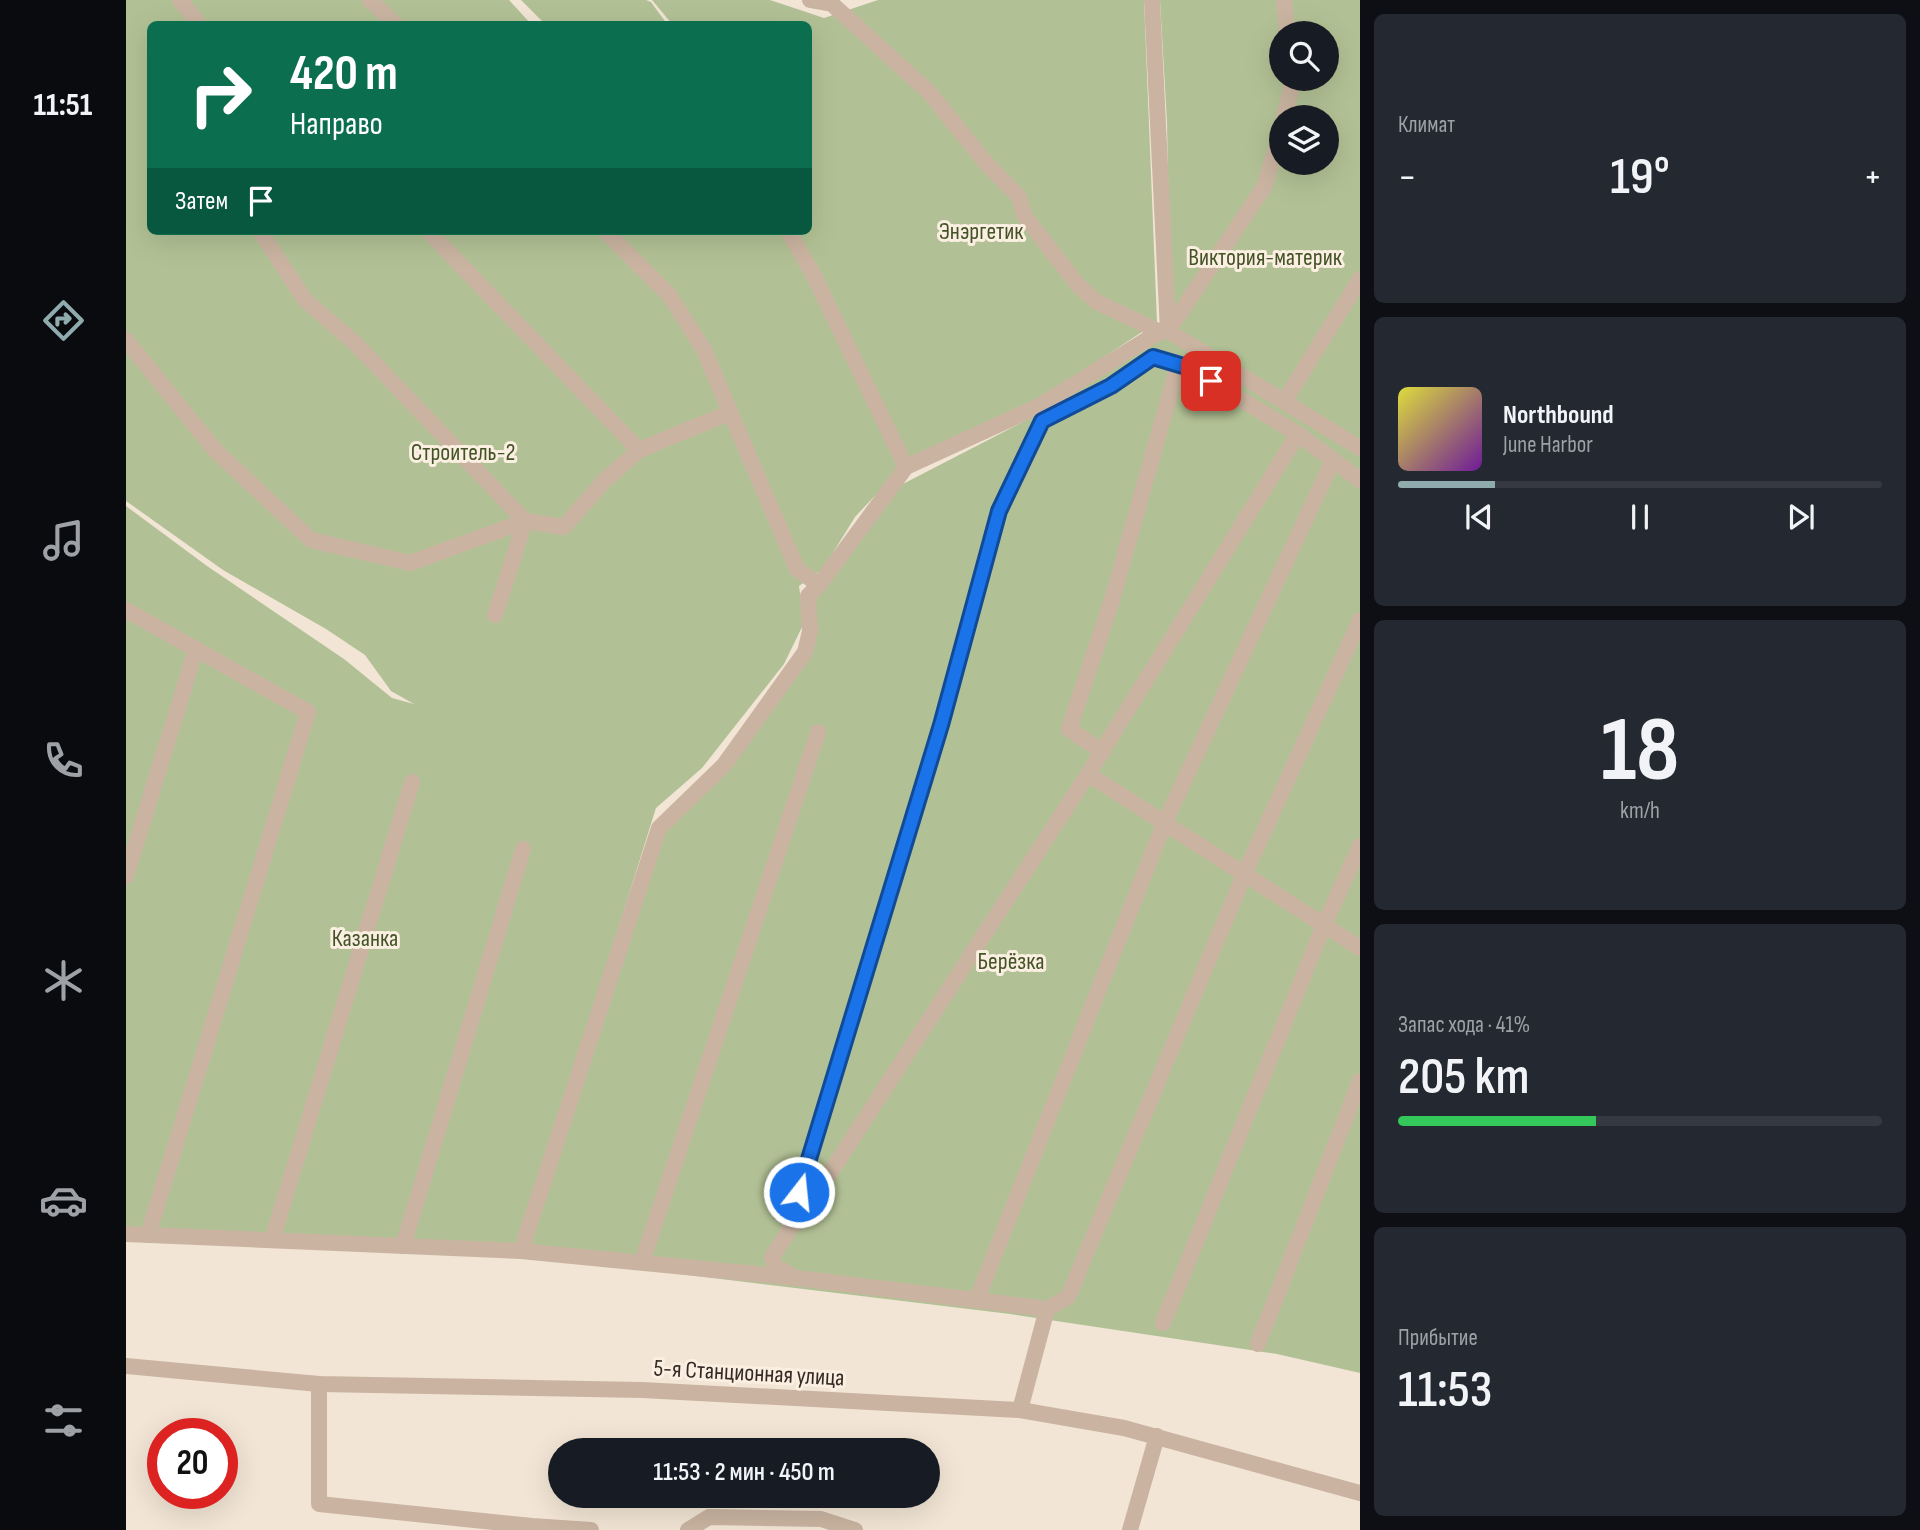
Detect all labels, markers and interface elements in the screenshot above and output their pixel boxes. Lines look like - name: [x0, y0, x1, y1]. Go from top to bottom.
- map controls: [1269, 21, 1339, 175]
- button: search: [1269, 21, 1339, 91]
- text: 420 m: [290, 45, 398, 104]
- icon: right: [175, 49, 266, 140]
- text: 11:51: [34, 86, 92, 125]
- text: Направо: [290, 105, 383, 144]
- button: layers: [1269, 105, 1339, 175]
- text: Климат: [1398, 111, 1455, 139]
- text: 19°: [1610, 146, 1670, 209]
- text: −: [1398, 155, 1417, 200]
- text: +: [1863, 155, 1882, 200]
- icon: arrive: [242, 182, 280, 220]
- text: Затем: [175, 186, 228, 217]
- park label: Энэргетик: [939, 217, 1024, 246]
- park label: Виктория-материк: [1188, 243, 1343, 272]
- icon: directions: [39, 296, 88, 345]
- pin: [1181, 351, 1241, 411]
- icon: arrive: [1192, 362, 1230, 400]
- text: Northbound: [1503, 400, 1614, 431]
- text: June Harbor: [1503, 431, 1593, 459]
- park label: Строитель-2: [411, 438, 515, 467]
- icon: previous: [1460, 498, 1498, 536]
- icon: pause: [1621, 498, 1659, 536]
- icon: next: [1782, 498, 1820, 536]
- icon: music: [39, 516, 88, 565]
- text: 18: [1601, 697, 1679, 806]
- icon: phone: [39, 736, 88, 785]
- text: km/h: [1620, 797, 1660, 825]
- park label: Казанка: [332, 924, 398, 953]
- park label: Берёзка: [978, 947, 1044, 976]
- icon: climate: [39, 956, 88, 1005]
- text: Запас хода · 41%: [1398, 1011, 1530, 1039]
- text: 205 km: [1398, 1046, 1530, 1109]
- position arrow: [762, 1155, 836, 1229]
- icon: car: [39, 1176, 88, 1225]
- text: Прибытие: [1398, 1324, 1478, 1352]
- street label: 5-я Станционная улица: [653, 1354, 845, 1392]
- text: 11:53: [1398, 1359, 1492, 1422]
- icon: filters: [39, 1396, 88, 1445]
- speed limit sign: 20: [147, 1418, 238, 1509]
- text: 11:53 · 2 мин · 450 m: [653, 1457, 835, 1488]

